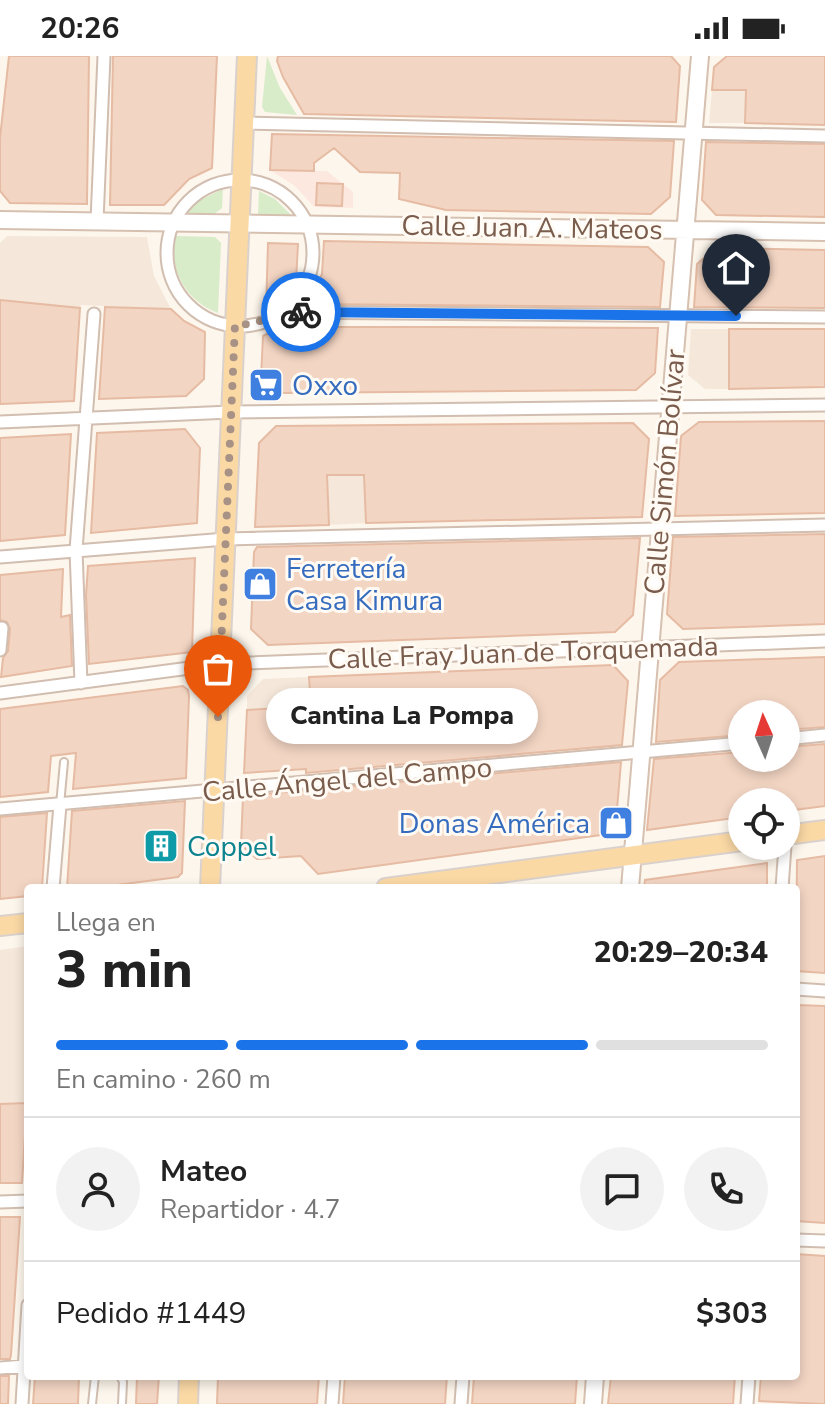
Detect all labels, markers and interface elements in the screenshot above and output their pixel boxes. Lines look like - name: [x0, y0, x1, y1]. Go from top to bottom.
- text: 20:26: [40, 8, 119, 49]
- street label: Calle Juan A. Mateos: [401, 207, 663, 249]
- pin: [702, 234, 770, 316]
- icon: home: [714, 246, 758, 290]
- courier: [261, 272, 341, 352]
- icon: bike: [279, 290, 323, 334]
- street label: Calle Simón Bolívar: [635, 348, 695, 596]
- supermarket icon: Oxxo: [247, 366, 285, 404]
- place label: Oxxo: [292, 367, 358, 405]
- place label: Ferretería Casa Kimura: [286, 550, 443, 620]
- shop icon: Ferretería Casa Kimura: [241, 565, 279, 603]
- street label: Calle Fray Juan de Torquemada: [327, 627, 719, 679]
- pin: [184, 635, 252, 717]
- icon: bag: [196, 647, 240, 691]
- callout: Cantina La Pompa: [266, 689, 538, 745]
- text: Cantina La Pompa: [290, 698, 514, 733]
- north arrow: [728, 700, 800, 772]
- map controls: [728, 700, 800, 860]
- street label: Calle Ángel del Campo: [201, 748, 494, 812]
- button: locate: [728, 788, 800, 860]
- shop icon: Donas América: [597, 804, 635, 842]
- place label: Donas América: [399, 805, 590, 843]
- building icon: Coppel: [142, 827, 180, 865]
- place label: Coppel: [187, 828, 277, 866]
- text: Llega en: [56, 905, 156, 940]
- text: 20:29–20:34: [593, 932, 768, 973]
- text: 3 min: [56, 934, 193, 1005]
- text: En camino · 260 m: [56, 1062, 271, 1097]
- button: person: [56, 1147, 140, 1231]
- button: chat: [580, 1147, 664, 1231]
- button: phone: [684, 1147, 768, 1231]
- text: Mateo: [160, 1151, 247, 1192]
- text: Repartidor · 4.7: [160, 1192, 340, 1227]
- text: Pedido #1449: [56, 1293, 247, 1334]
- text: $303: [696, 1293, 768, 1334]

